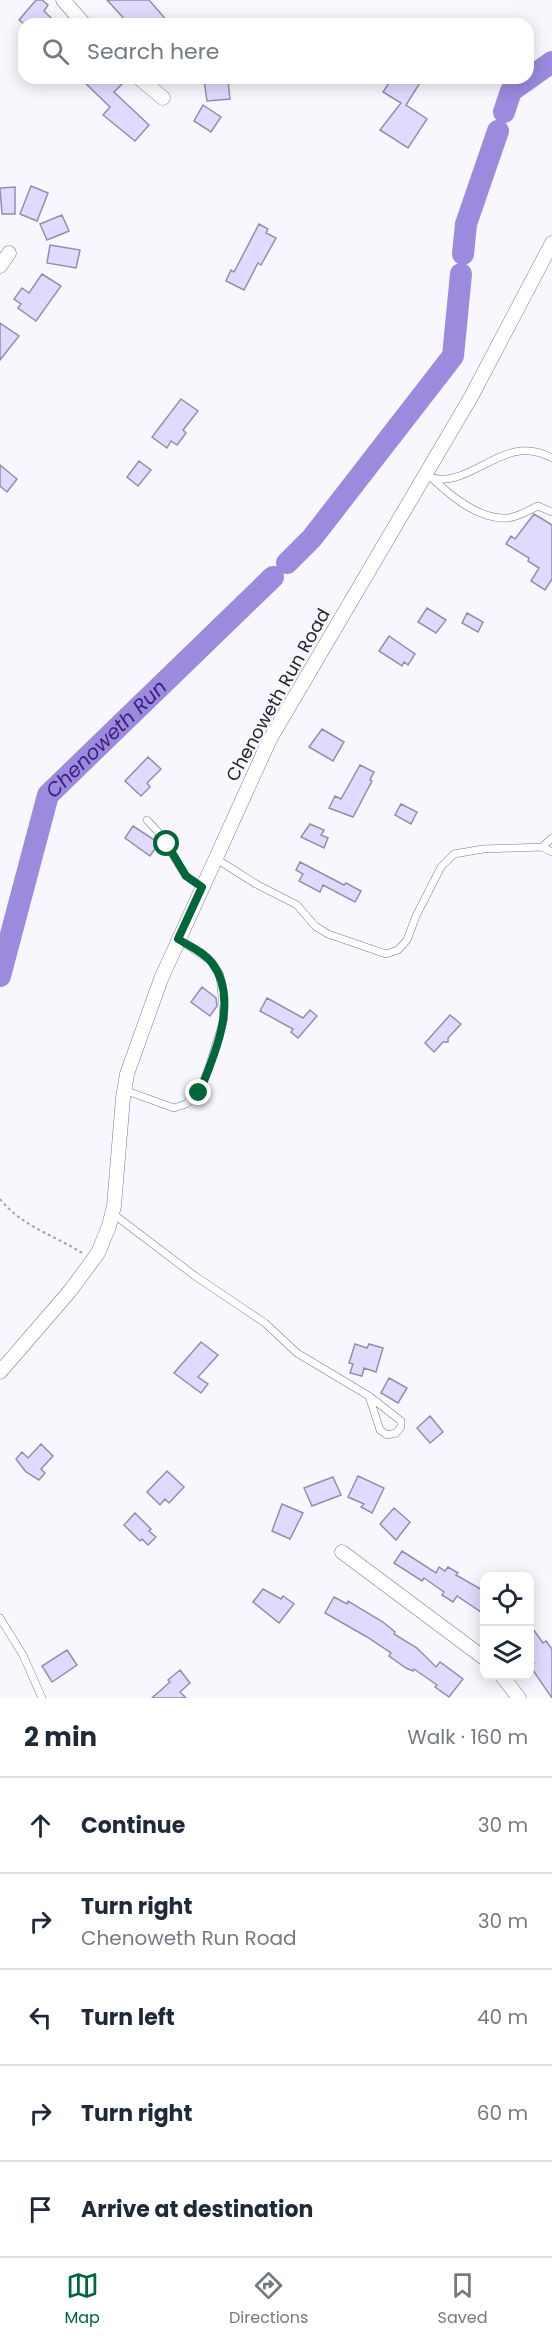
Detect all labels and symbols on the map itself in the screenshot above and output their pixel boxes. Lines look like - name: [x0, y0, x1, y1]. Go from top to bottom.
- street label: Chenoweth Run Road: [220, 604, 336, 786]
- water label: Chenoweth Run: [39, 673, 173, 804]
- route start: [153, 830, 179, 856]
- route end: [185, 1079, 211, 1105]

